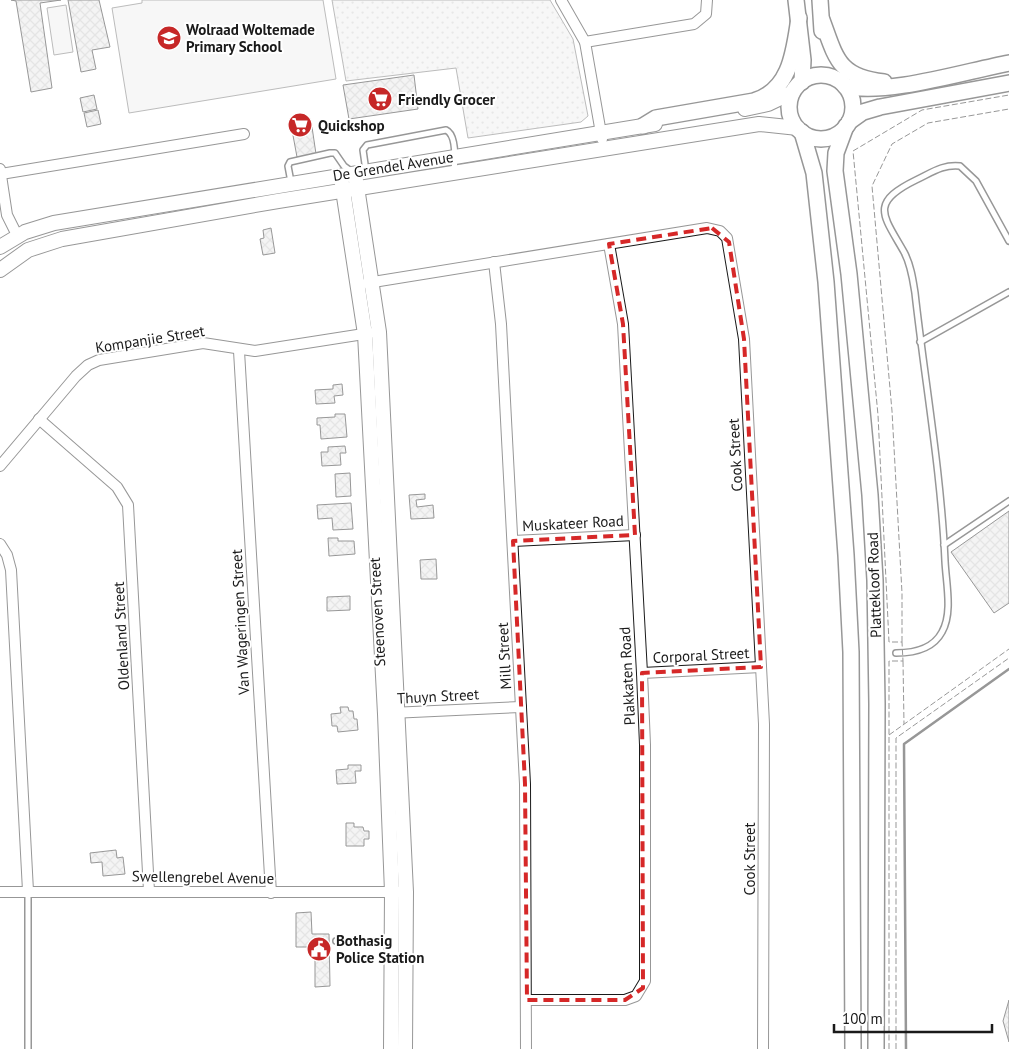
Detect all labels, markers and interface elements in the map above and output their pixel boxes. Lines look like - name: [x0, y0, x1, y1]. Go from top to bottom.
- place label: Wolraad Woltemade Primary School: [186, 20, 315, 56]
- school or university icon: Wolraad Woltemade Primary School: [156, 25, 182, 51]
- supermarket icon: Friendly Grocer: [367, 86, 393, 112]
- place label: Friendly Grocer: [398, 90, 496, 109]
- supermarket icon: Quickshop: [287, 112, 313, 138]
- place label: Quickshop: [318, 116, 385, 135]
- street label: De Grendel Avenue: [331, 147, 455, 185]
- street label: Kompanjie Street: [94, 321, 206, 357]
- street label: Cook Street: [724, 418, 746, 492]
- street label: Muskateer Road: [522, 511, 624, 535]
- street label: Plattekloof Road: [863, 532, 885, 638]
- street label: Van Wageringen Street: [227, 549, 253, 696]
- street label: Steenoven Street: [365, 557, 389, 667]
- street label: Oldenland Street: [109, 581, 133, 691]
- street label: Mill Street: [493, 622, 515, 690]
- street label: Plakkaten Road: [615, 626, 639, 726]
- street label: Corporal Street: [652, 643, 750, 667]
- street label: Thuyn Street: [396, 684, 480, 708]
- street label: Cook Street: [740, 822, 759, 896]
- street label: Swellengrebel Avenue: [132, 866, 274, 888]
- place label: Bothasig Police Station: [336, 931, 424, 967]
- public building icon: Bothasig Police Station: [306, 936, 332, 962]
- scale bar: [834, 1002, 992, 1034]
- text: 100 m: [842, 1009, 883, 1028]

